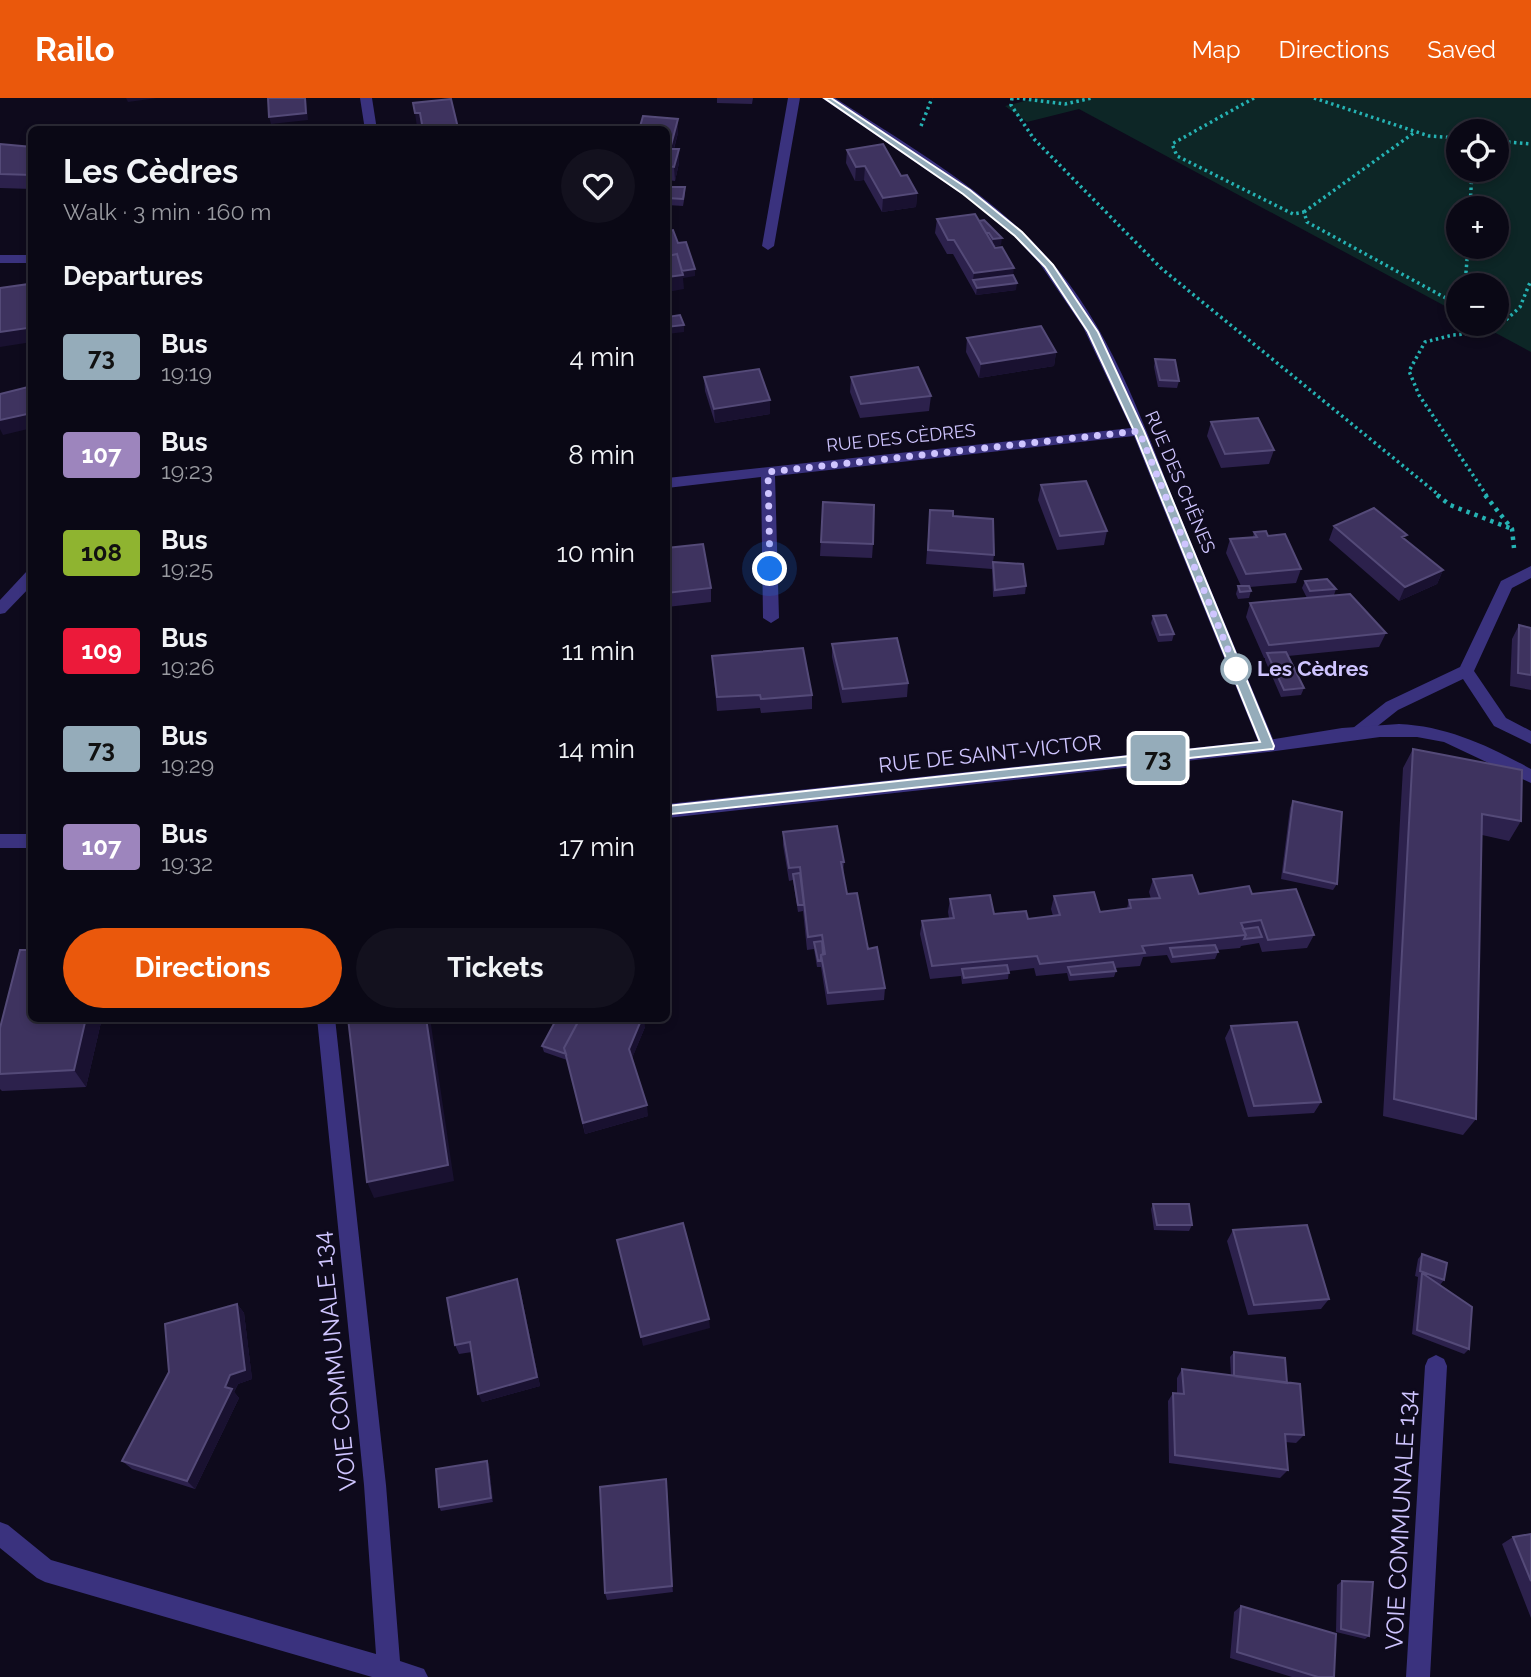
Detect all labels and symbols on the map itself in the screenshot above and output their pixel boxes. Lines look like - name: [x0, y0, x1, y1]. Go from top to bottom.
- street label: RUE DES CHÊNES: [1141, 407, 1221, 556]
- street label: RUE DES CÈDRES: [825, 418, 977, 456]
- your location: [752, 551, 787, 586]
- marker: Les Cèdres: [1221, 654, 1251, 684]
- place label: Les Cèdres: [1257, 656, 1369, 681]
- street label: RUE DE SAINT-VICTOR: [877, 729, 1103, 778]
- line badge: 73: [1126, 735, 1190, 781]
- street label: VOIE COMMUNALE 134: [306, 1230, 363, 1492]
- street label: VOIE COMMUNALE 134: [1379, 1389, 1422, 1651]

